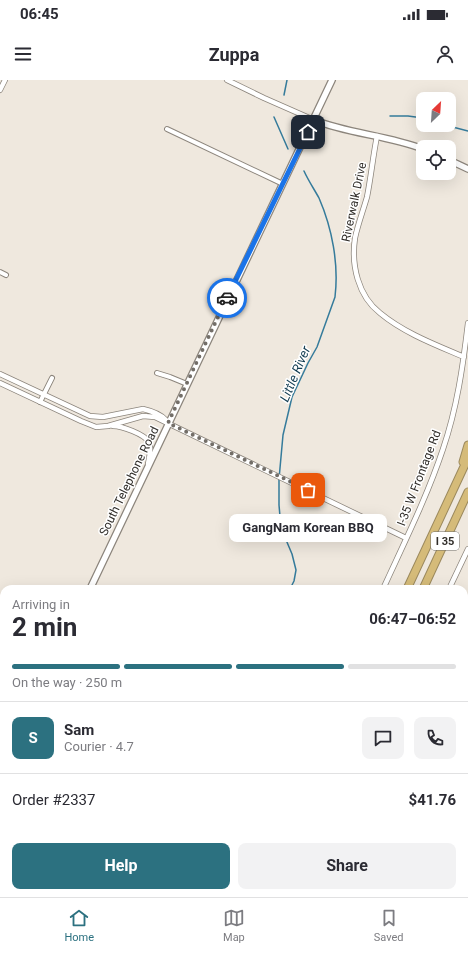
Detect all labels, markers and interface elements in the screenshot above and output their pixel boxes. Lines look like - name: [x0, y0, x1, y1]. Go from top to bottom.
- text: 06:45: [20, 5, 59, 23]
- icon: menu: [12, 43, 34, 65]
- icon: person: [434, 43, 456, 65]
- text: Zuppa: [209, 44, 259, 65]
- north arrow: [416, 92, 456, 132]
- map controls: [416, 92, 456, 180]
- pin: [291, 115, 325, 149]
- icon: home: [297, 121, 319, 143]
- button: locate: [416, 140, 456, 180]
- street label: Riverwalk Drive: [339, 161, 369, 243]
- courier: [207, 278, 247, 318]
- icon: car: [216, 287, 238, 309]
- water label: Little River: [277, 343, 314, 404]
- street label: South Telephone Road: [96, 424, 162, 538]
- street label: I-35 W Frontage Rd: [394, 428, 444, 528]
- pin: [291, 473, 325, 507]
- icon: bag: [297, 479, 319, 501]
- callout: GangNam Korean BBQ: [229, 514, 387, 542]
- text: GangNam Korean BBQ: [242, 520, 374, 535]
- road number: I 35: [431, 532, 459, 550]
- text: Arriving in: [12, 597, 70, 612]
- text: 06:47–06:52: [369, 610, 456, 628]
- text: 2 min: [12, 612, 77, 642]
- text: On the way · 250 m: [12, 675, 122, 690]
- button: chat: [362, 717, 404, 759]
- button: phone: [414, 717, 456, 759]
- text: Sam: [64, 721, 94, 739]
- text: S: [28, 729, 38, 747]
- text: Courier · 4.7: [64, 739, 134, 754]
- text: Order #2337: [12, 791, 95, 809]
- text: $41.76: [409, 791, 456, 809]
- button: Help: [12, 843, 230, 889]
- button: Share: [238, 843, 456, 889]
- tab: Home: [64, 907, 94, 944]
- tab: Map: [223, 907, 245, 944]
- tab: Saved: [374, 907, 404, 944]

